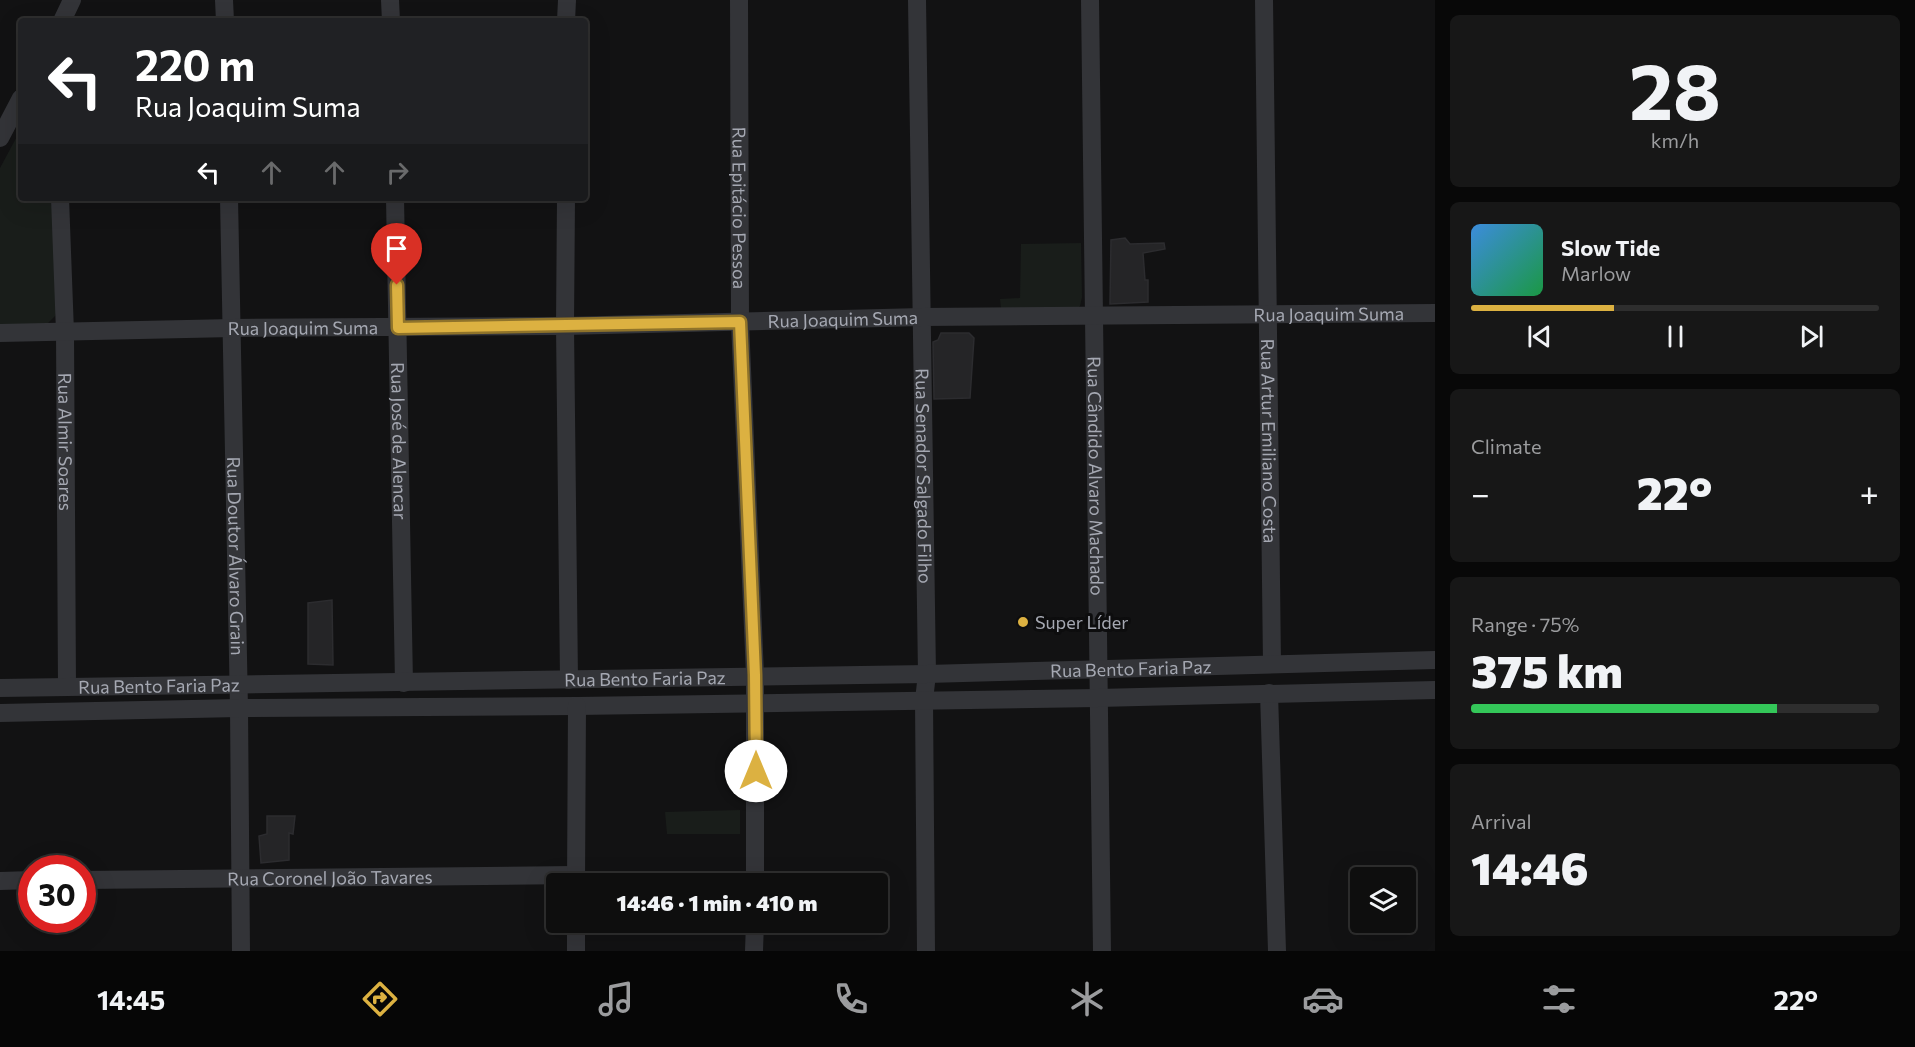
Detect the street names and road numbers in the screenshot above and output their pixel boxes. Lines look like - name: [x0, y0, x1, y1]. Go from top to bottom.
- street label: Rua Epitácio Pessoa: [728, 127, 751, 289]
- street label: Rua Joaquim Suma: [1253, 302, 1404, 325]
- street label: Rua Joaquim Suma: [767, 306, 918, 332]
- street label: Rua Joaquim Suma: [228, 316, 378, 339]
- street label: Rua Artur Emiliano Costa: [1257, 338, 1282, 543]
- street label: Rua Cândido Alvaro Machado: [1083, 356, 1109, 596]
- street label: Rua José de Alencar: [387, 362, 412, 520]
- street label: Rua Senador Salgado Filho: [911, 368, 937, 584]
- street label: Rua Almir Soares: [54, 373, 77, 511]
- street label: Rua Doutor Álvaro Grain: [223, 456, 249, 656]
- street label: Rua Bento Faria Paz: [1050, 655, 1212, 682]
- street label: Rua Bento Faria Paz: [564, 666, 726, 690]
- street label: Rua Bento Faria Paz: [78, 673, 240, 698]
- street label: Rua Coronel João Tavares: [227, 865, 433, 890]

